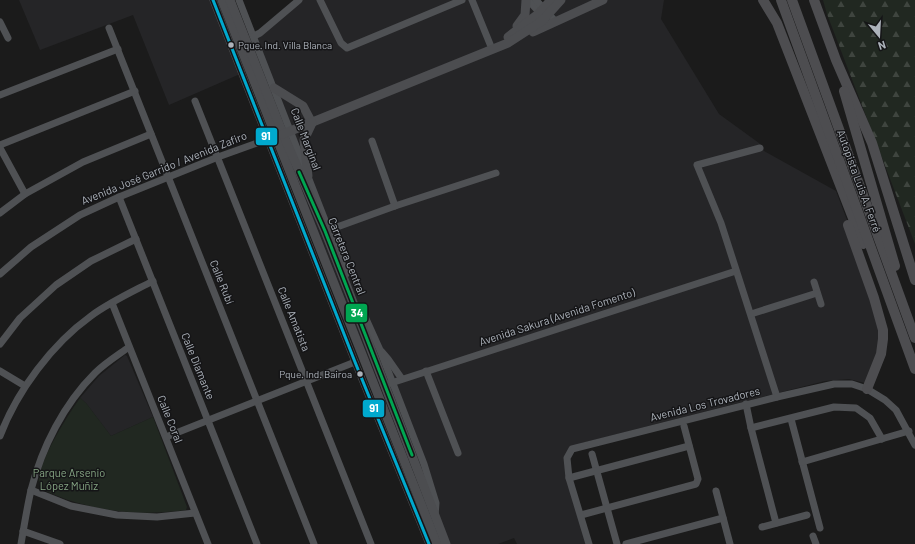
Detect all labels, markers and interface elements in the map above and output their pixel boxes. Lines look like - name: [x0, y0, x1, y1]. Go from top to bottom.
- north arrow: [859, 16, 899, 56]
- place label: Pque. Ind. Villa Blanca: [238, 39, 332, 51]
- text: N: [877, 39, 888, 53]
- marker: Pque. Ind. Villa Blanca: [226, 40, 236, 50]
- street label: Calle Marginal: [289, 106, 324, 172]
- line badge: 91: [255, 127, 278, 146]
- street label: Avenida José Garrido / Avenida Zafiro: [79, 128, 249, 207]
- street label: Autopista Luis A. Ferré: [835, 128, 884, 234]
- text: 91: [261, 129, 271, 142]
- street label: Carretera Central: [326, 215, 369, 296]
- street label: Calle Rubí: [208, 258, 237, 306]
- street label: Calle Amatista: [276, 285, 313, 353]
- street label: Avenida Sakura (Avenida Fomento): [477, 285, 637, 348]
- line badge: 34: [345, 303, 368, 323]
- text: 34: [351, 306, 364, 319]
- street label: Calle Diamante: [179, 330, 218, 401]
- place label: Pque. Ind. Bairoa: [279, 368, 352, 380]
- marker: Pque. Ind. Bairoa: [355, 369, 365, 379]
- street label: Avenida Los Trovadores: [649, 384, 761, 423]
- street label: Calle Coral: [155, 393, 186, 444]
- line badge: 91: [362, 399, 385, 418]
- text: 91: [369, 401, 379, 414]
- park label: Parque Arsenio López Muñiz: [33, 466, 105, 492]

